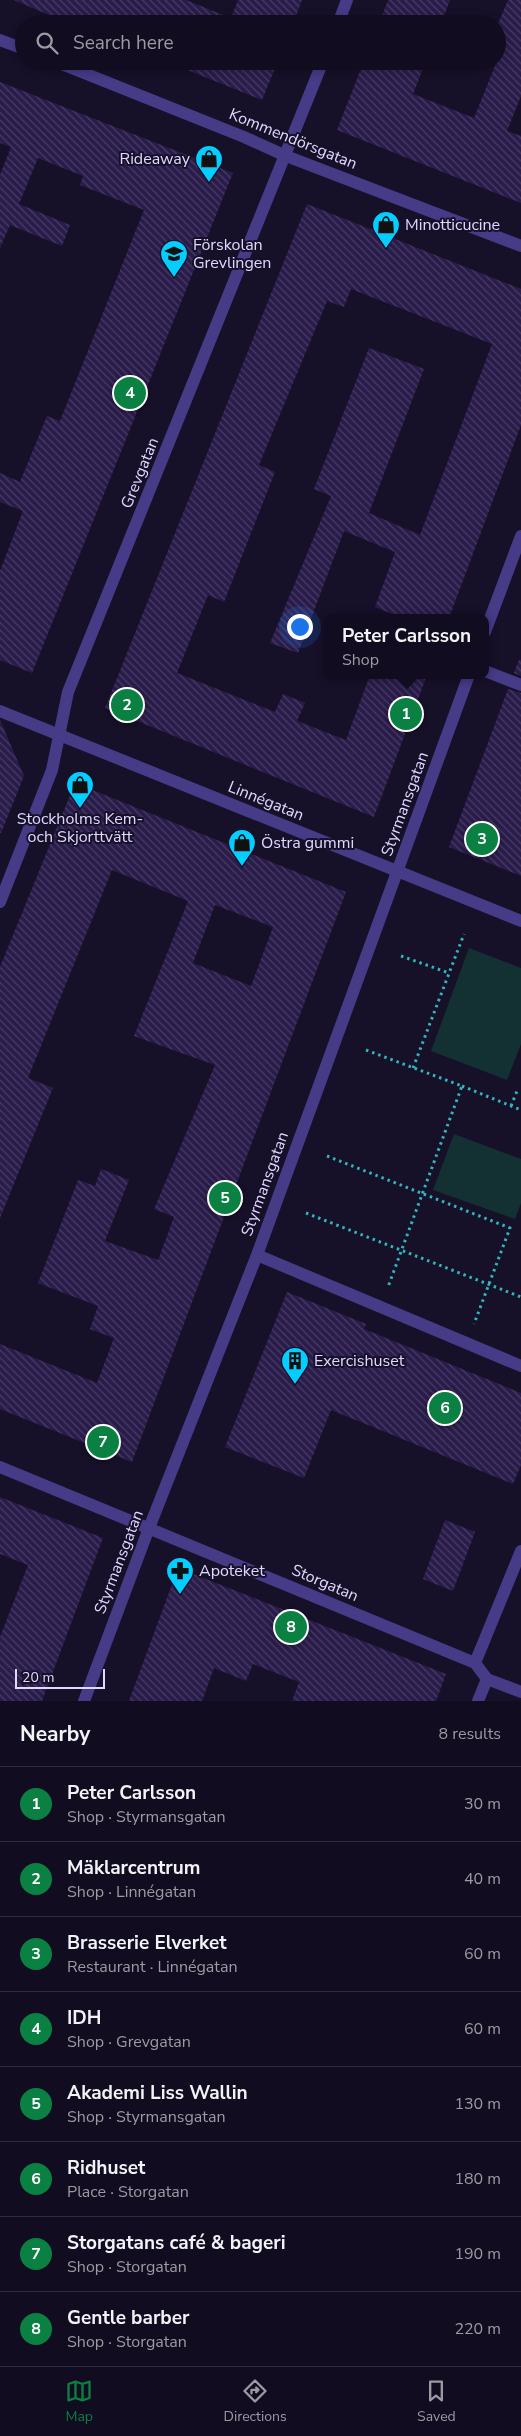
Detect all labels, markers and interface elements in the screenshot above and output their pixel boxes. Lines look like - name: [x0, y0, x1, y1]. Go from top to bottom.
- search box: [15, 15, 506, 70]
- icon: search: [33, 29, 61, 57]
- text: Search here: [73, 30, 174, 56]
- street label: Kommendörsgatan: [226, 103, 360, 175]
- shop icon: Rideaway: [194, 144, 224, 183]
- place label: Rideaway: [119, 148, 191, 170]
- shop icon: Minotticucine: [371, 210, 401, 249]
- place label: Minotticucine: [405, 214, 500, 236]
- place label: Förskolan Grevlingen: [193, 234, 271, 274]
- school or university icon: Förskolan Grevlingen: [159, 239, 189, 278]
- pin: 4: [114, 374, 146, 412]
- street label: Grevgatan: [116, 434, 164, 512]
- your location: [287, 614, 313, 640]
- popup: [324, 614, 489, 679]
- text: Peter Carlsson: [342, 623, 471, 649]
- text: Shop: [342, 649, 379, 671]
- pin: 2: [111, 686, 143, 724]
- pin: 1: [390, 695, 422, 733]
- street label: Styrmansgatan: [376, 749, 434, 859]
- shop icon: Stockholms Kem- och Skjorttvätt: [65, 770, 95, 809]
- street label: Linnégatan: [225, 776, 307, 826]
- place label: Stockholms Kem- och Skjorttvätt: [17, 808, 143, 848]
- pin: 3: [466, 820, 498, 858]
- shop icon: Östra gummi: [227, 828, 257, 867]
- place label: Östra gummi: [261, 832, 354, 854]
- street label: Styrmansgatan: [236, 1129, 294, 1239]
- pin: 5: [209, 1179, 241, 1217]
- building icon: Exercishuset: [280, 1346, 310, 1385]
- place label: Exercishuset: [314, 1350, 405, 1372]
- pin: 6: [429, 1389, 461, 1427]
- pin: 7: [87, 1423, 119, 1461]
- street label: Styrmansgatan: [89, 1507, 149, 1617]
- pharmacy icon: Apoteket: [165, 1556, 195, 1595]
- street label: Storgatan: [288, 1559, 362, 1607]
- place label: Apoteket: [199, 1560, 265, 1582]
- pin: 8: [275, 1608, 307, 1646]
- scale bar: [15, 1666, 105, 1689]
- text: 20 m: [22, 1668, 54, 1687]
- text: Nearby: [20, 1720, 90, 1748]
- text: 8 results: [439, 1723, 501, 1745]
- text: Peter Carlsson: [67, 1780, 196, 1806]
- text: 1: [31, 1793, 41, 1815]
- text: 30 m: [464, 1793, 501, 1815]
- text: Shop · Styrmansgatan: [67, 1806, 225, 1828]
- text: Mäklarcentrum: [67, 1855, 200, 1881]
- text: 2: [31, 1868, 41, 1890]
- text: 40 m: [464, 1868, 501, 1890]
- text: Shop · Linnégatan: [67, 1881, 196, 1903]
- text: Brasserie Elverket: [67, 1930, 227, 1956]
- text: 3: [31, 1943, 41, 1965]
- text: 60 m: [464, 1943, 501, 1965]
- text: Restaurant · Linnégatan: [67, 1956, 238, 1978]
- text: IDH: [67, 2005, 102, 2031]
- text: 4: [31, 2018, 41, 2040]
- text: 60 m: [464, 2018, 501, 2040]
- text: Shop · Grevgatan: [67, 2031, 191, 2053]
- text: Akademi Liss Wallin: [67, 2080, 248, 2106]
- text: 5: [31, 2093, 41, 2115]
- text: 130 m: [454, 2093, 501, 2115]
- text: Shop · Styrmansgatan: [67, 2106, 225, 2128]
- text: Ridhuset: [67, 2155, 145, 2181]
- text: 6: [31, 2168, 41, 2190]
- text: 180 m: [454, 2168, 501, 2190]
- text: Place · Storgatan: [67, 2181, 189, 2203]
- text: Storgatans café & bageri: [67, 2230, 286, 2256]
- text: 7: [31, 2243, 41, 2265]
- text: 190 m: [454, 2243, 501, 2265]
- text: Shop · Storgatan: [67, 2256, 187, 2278]
- text: Gentle barber: [67, 2305, 189, 2331]
- text: 8: [31, 2318, 41, 2340]
- text: 220 m: [454, 2318, 501, 2340]
- text: Shop · Storgatan: [67, 2331, 187, 2353]
- tab: Map: [65, 2377, 93, 2426]
- tab: Directions: [224, 2377, 287, 2426]
- tab: Saved: [417, 2377, 456, 2426]

